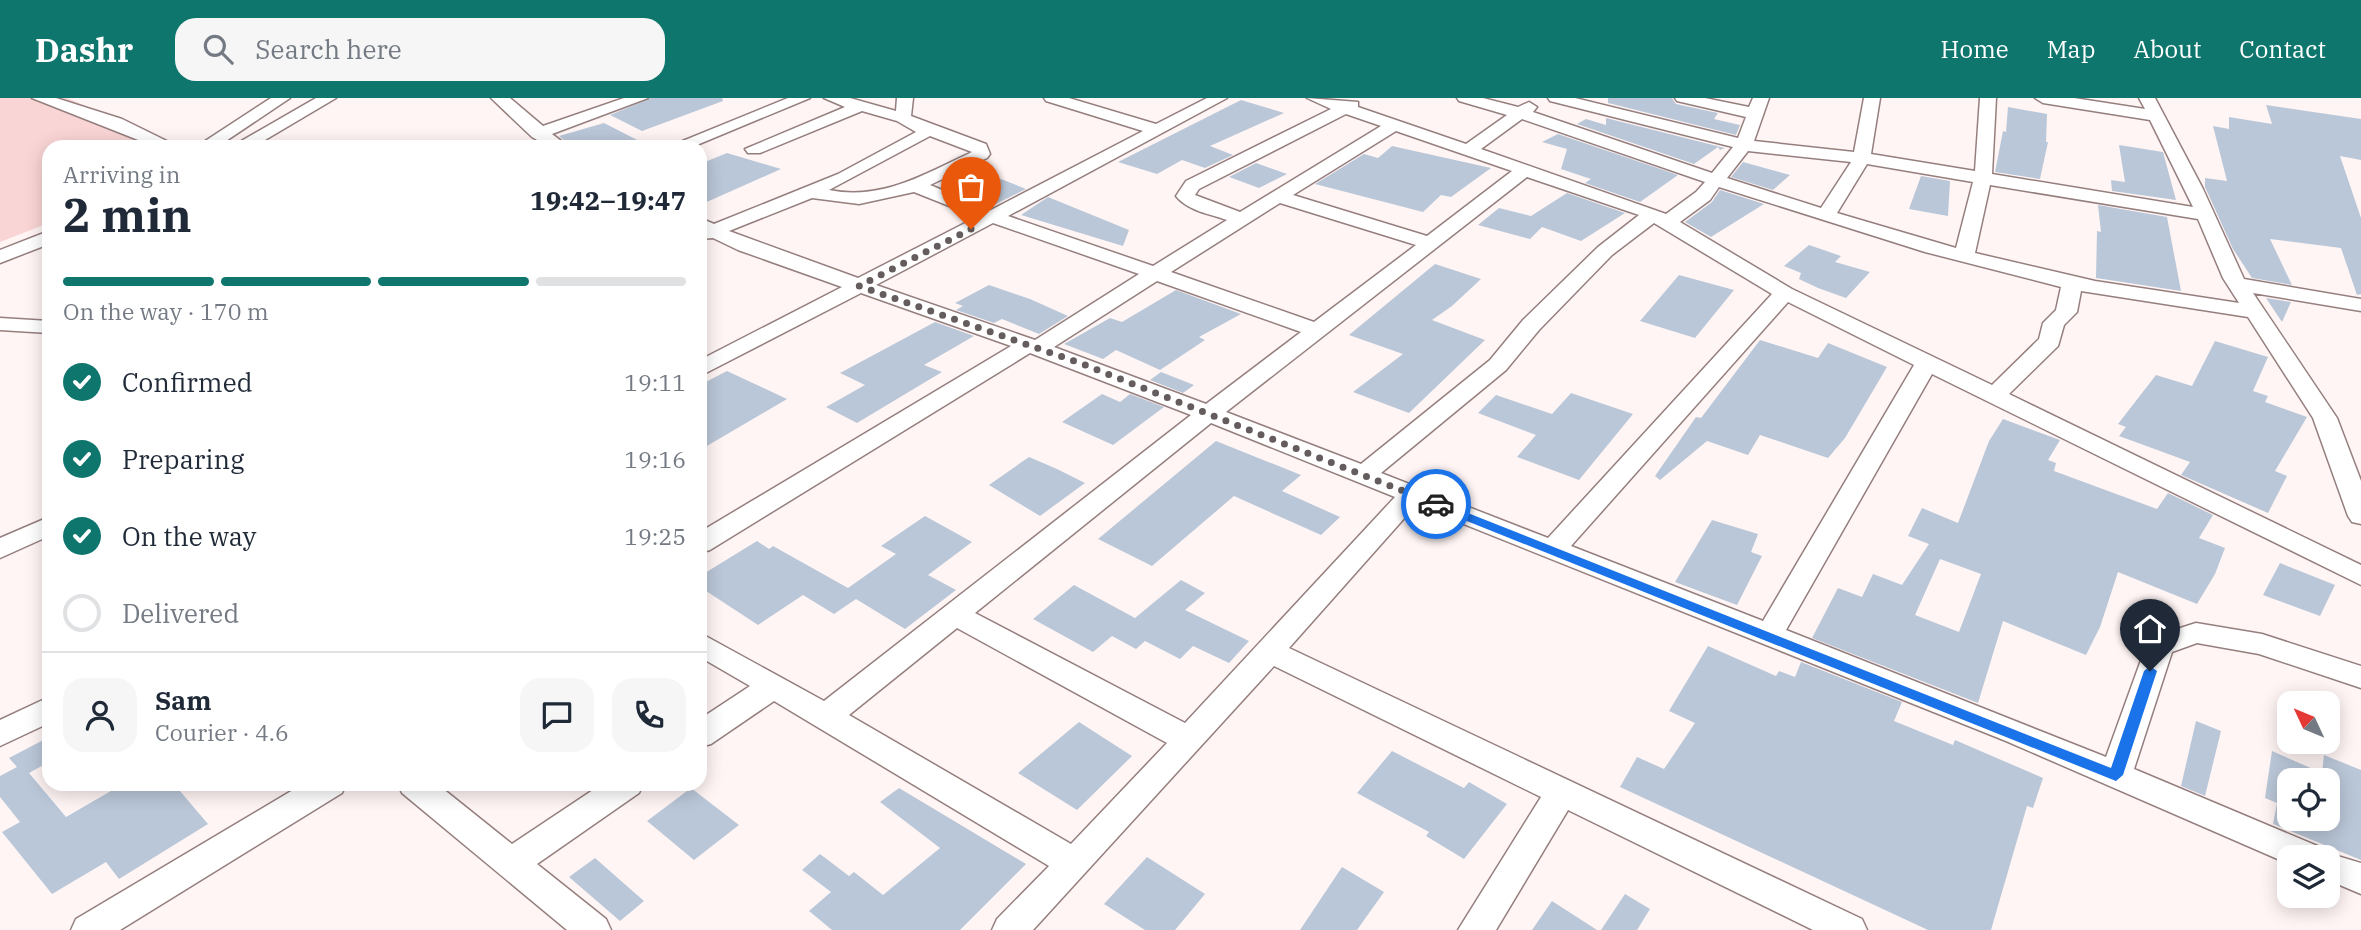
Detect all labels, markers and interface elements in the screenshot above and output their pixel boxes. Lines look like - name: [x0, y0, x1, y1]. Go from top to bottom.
- search box: [175, 18, 665, 81]
- text: Dashr: [35, 28, 133, 71]
- icon: search: [199, 30, 237, 68]
- text: Search here: [255, 32, 402, 66]
- text: Home: [1941, 33, 2009, 65]
- text: Map: [2047, 33, 2095, 65]
- text: About: [2133, 33, 2201, 65]
- text: Contact: [2239, 33, 2326, 65]
- pin: [941, 157, 1001, 229]
- text: Arriving in: [63, 159, 180, 189]
- icon: bag: [952, 168, 990, 206]
- text: 19:42–19:47: [530, 183, 686, 217]
- text: 2 min: [63, 185, 192, 245]
- text: On the way · 170 m: [63, 296, 269, 326]
- icon: check: [63, 363, 101, 401]
- text: Confirmed: [122, 365, 253, 399]
- text: 19:11: [624, 367, 686, 397]
- icon: check: [63, 440, 101, 478]
- text: Preparing: [122, 442, 244, 476]
- text: 19:16: [624, 444, 686, 474]
- courier: [1401, 469, 1471, 539]
- icon: car: [1417, 485, 1455, 523]
- icon: check: [63, 517, 101, 555]
- text: On the way: [122, 519, 256, 553]
- text: 19:25: [624, 521, 686, 551]
- text: Delivered: [122, 596, 239, 630]
- pin: [2120, 599, 2180, 671]
- icon: home: [2131, 610, 2169, 648]
- button: person: [63, 678, 137, 752]
- button: chat: [520, 678, 594, 752]
- button: phone: [612, 678, 686, 752]
- text: Sam: [155, 683, 211, 717]
- north arrow: [2277, 691, 2340, 754]
- map controls: [2277, 691, 2340, 908]
- text: Courier · 4.6: [155, 717, 289, 747]
- button: locate: [2277, 768, 2340, 831]
- button: layers: [2277, 845, 2340, 908]

